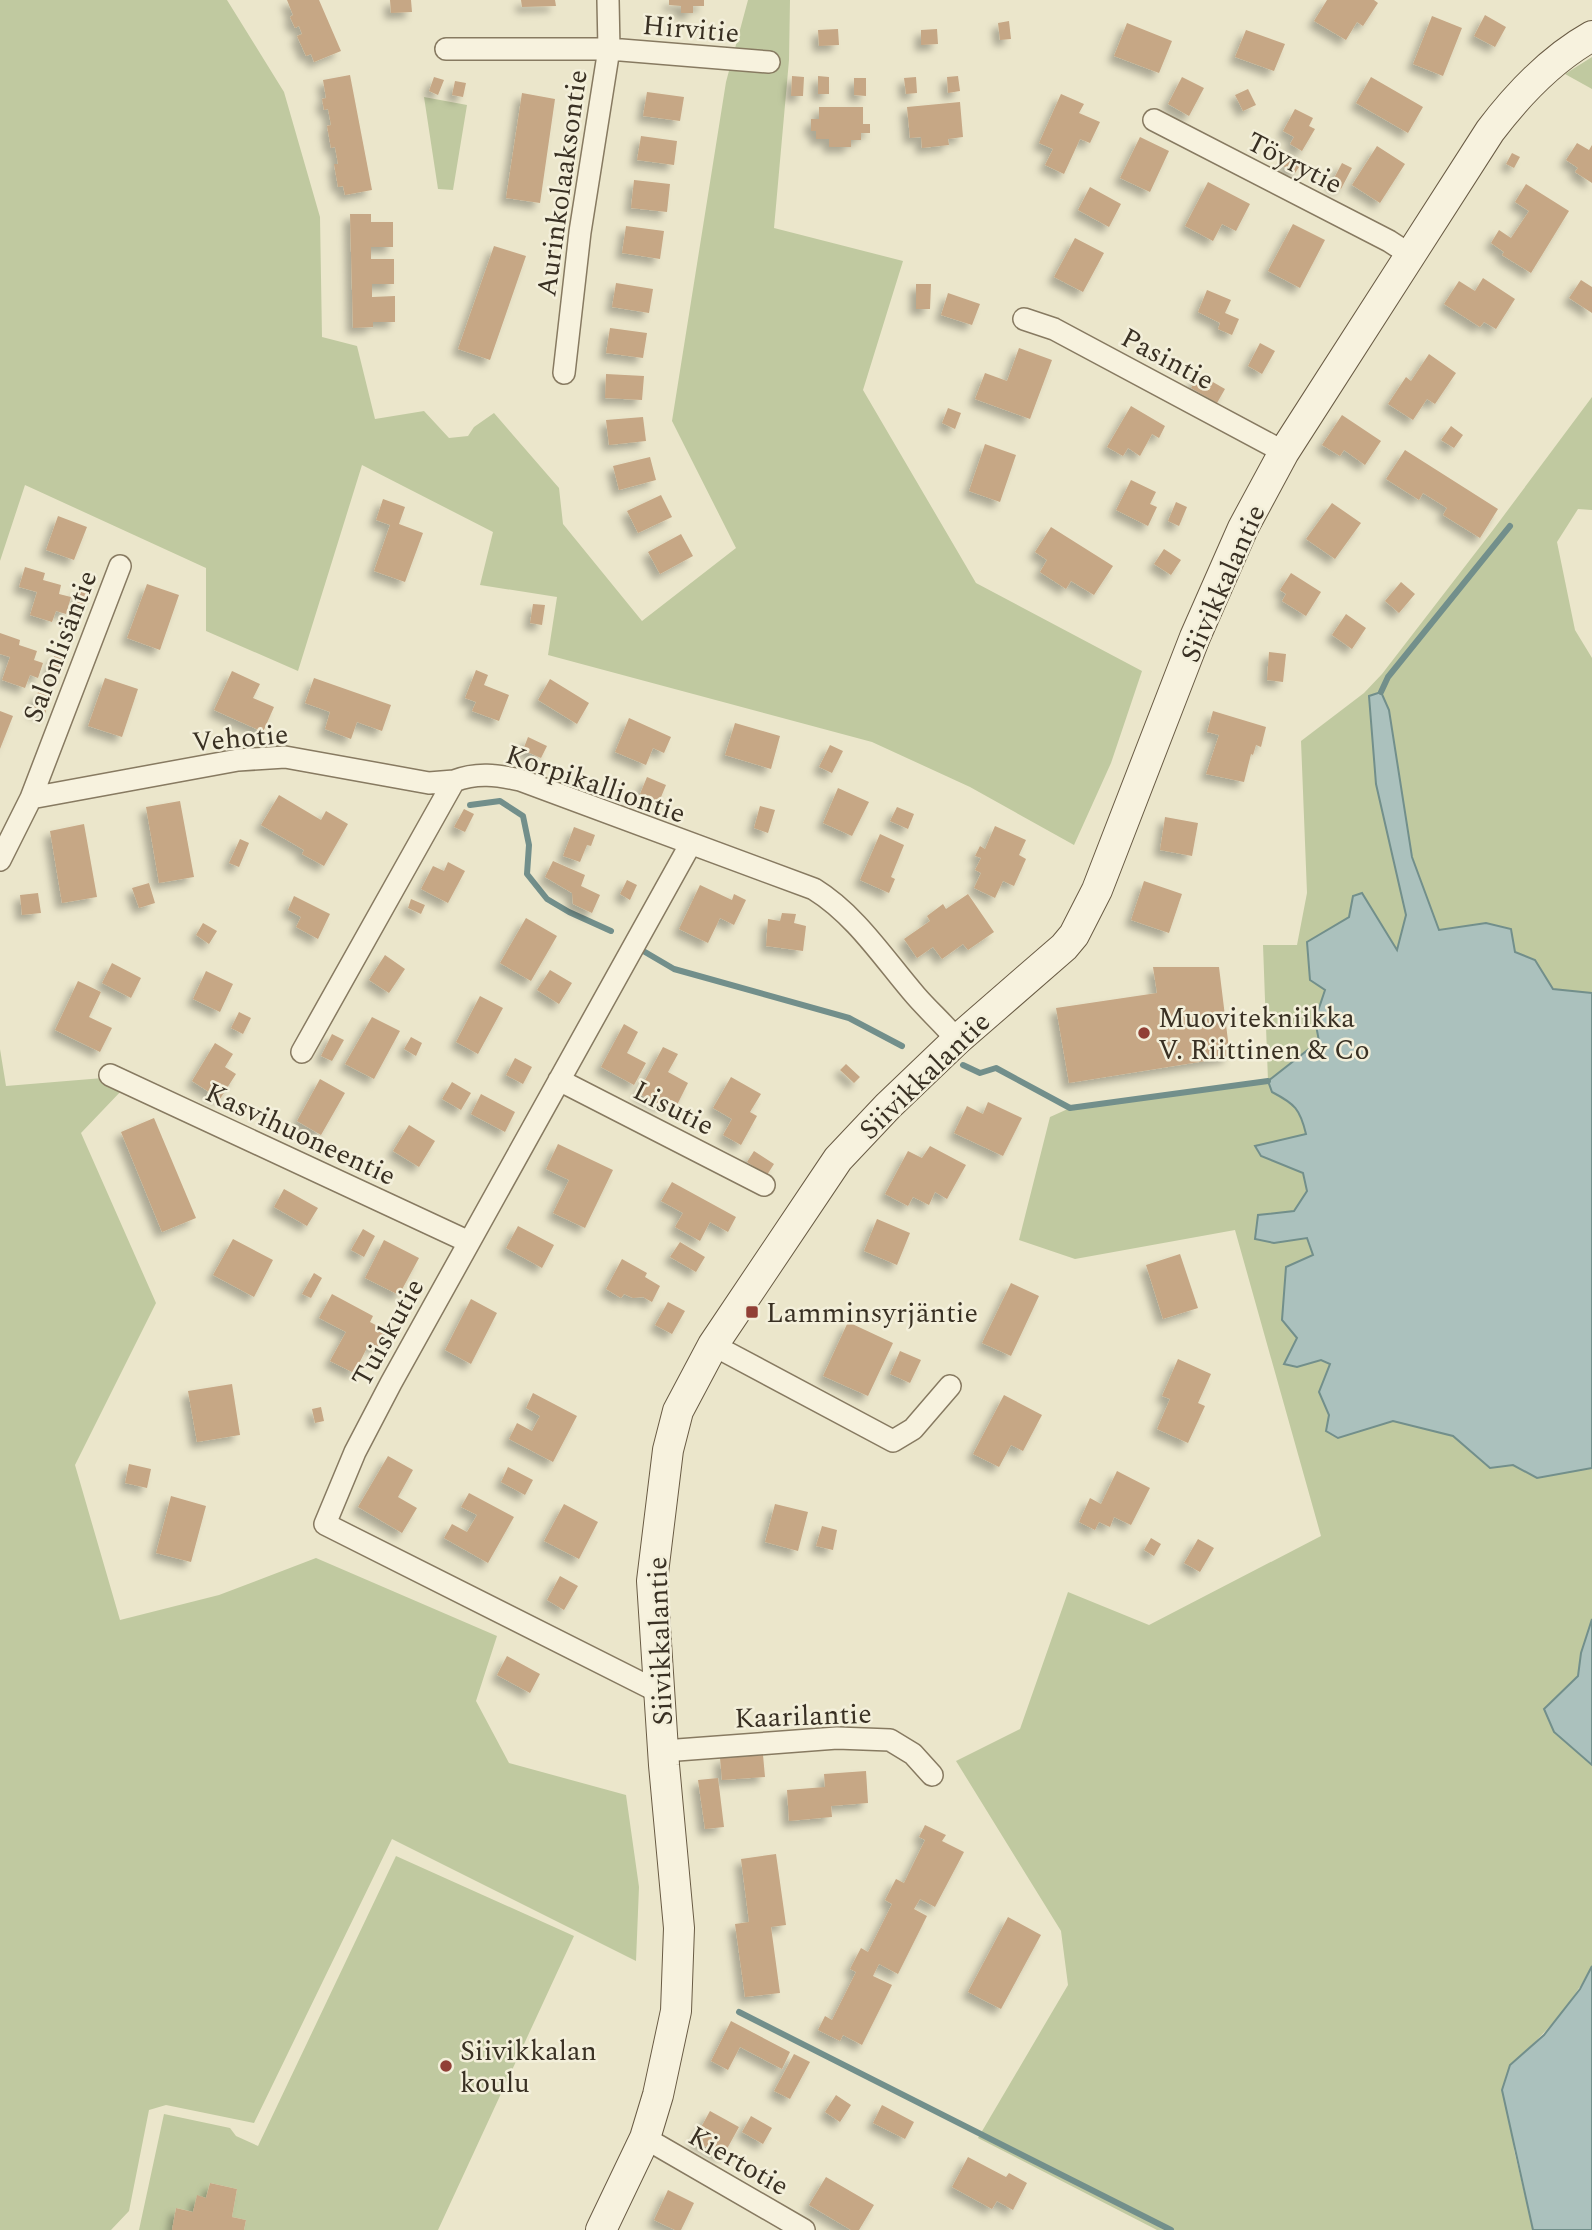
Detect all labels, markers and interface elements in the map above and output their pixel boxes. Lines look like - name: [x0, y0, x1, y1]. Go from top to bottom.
- street label: Hirvitie: [641, 4, 741, 55]
- street label: Aurinkolaaksontie: [525, 67, 600, 299]
- street label: Töyrytie: [1239, 121, 1350, 206]
- street label: Pasintie: [1113, 317, 1222, 402]
- street label: Siivikkalantie: [1169, 498, 1277, 670]
- street label: Salonlisäntie: [12, 564, 109, 729]
- street label: Vehotie: [190, 713, 290, 764]
- street label: Korpikalliontie: [500, 733, 691, 835]
- place label: Muovitekniikka V. Riittinen & Co: [1158, 997, 1370, 1072]
- street label: Siivikkalantie: [849, 1002, 1001, 1150]
- marker: Muovitekniikka V. Riittinen & Co: [1136, 1025, 1152, 1041]
- street label: Lisutie: [625, 1070, 722, 1147]
- street label: Kasvihuoneentie: [198, 1071, 403, 1198]
- street label: Tuiskutie: [341, 1271, 436, 1395]
- place label: Lamminsyrjäntie: [766, 1292, 978, 1335]
- marker: Lamminsyrjäntie: [744, 1304, 760, 1320]
- street label: Siivikkalantie: [636, 1556, 685, 1726]
- street label: Kaarilantie: [734, 1693, 872, 1740]
- place label: Siivikkalan koulu: [460, 2030, 597, 2105]
- marker: Siivikkalan koulu: [438, 2058, 454, 2074]
- street label: Kiertotie: [680, 2115, 797, 2208]

